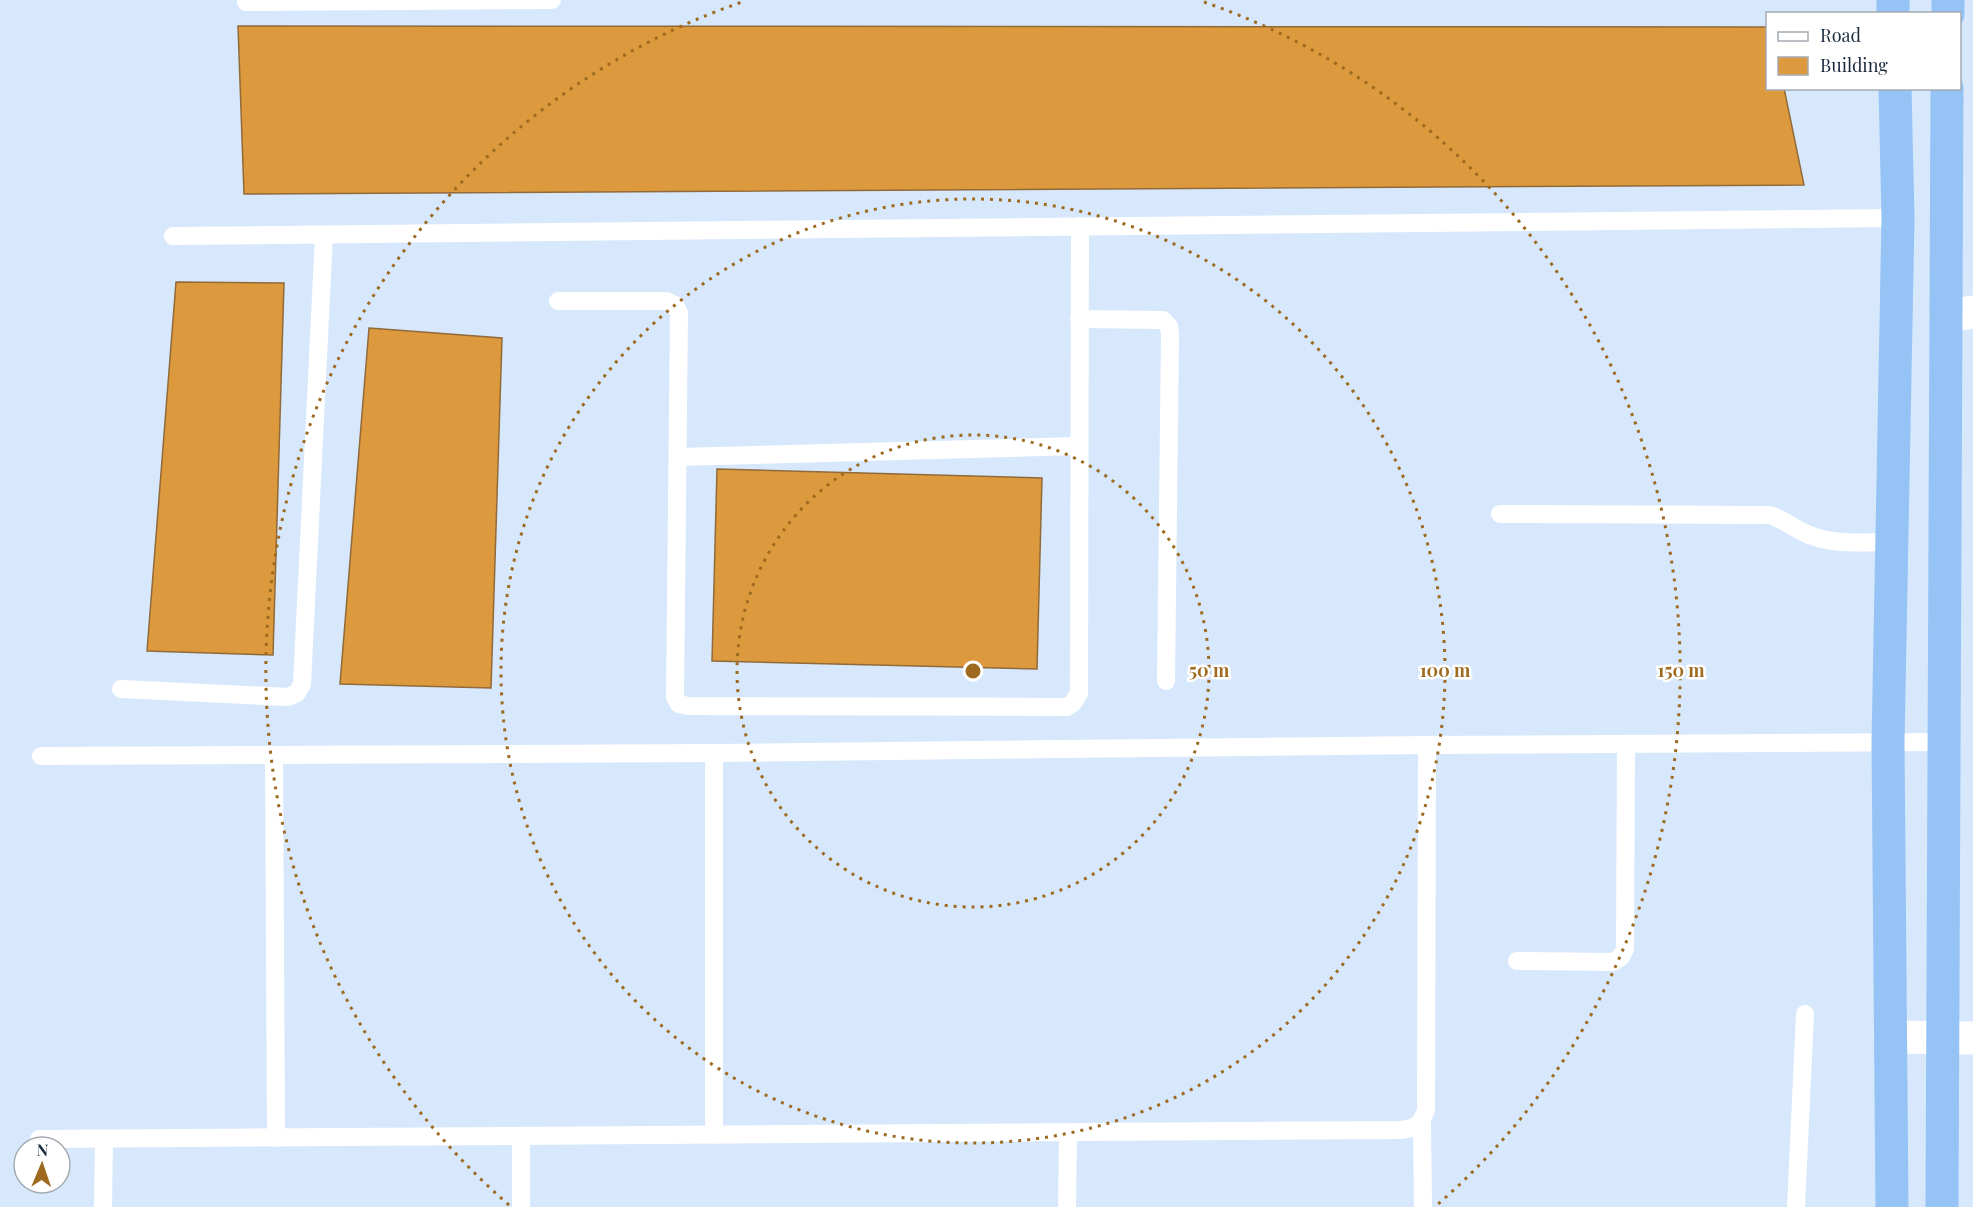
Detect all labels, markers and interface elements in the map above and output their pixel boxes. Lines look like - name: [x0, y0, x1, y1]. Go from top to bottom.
- legend: [1766, 12, 1961, 90]
- text: Road: [1820, 23, 1861, 47]
- text: Building: [1820, 53, 1888, 77]
- text: 50 m: [1189, 658, 1230, 682]
- text: 100 m: [1420, 658, 1471, 682]
- text: 150 m: [1657, 658, 1705, 682]
- centre of rings: [963, 661, 983, 681]
- north arrow: [12, 1135, 72, 1195]
- text: N: [36, 1139, 49, 1160]

